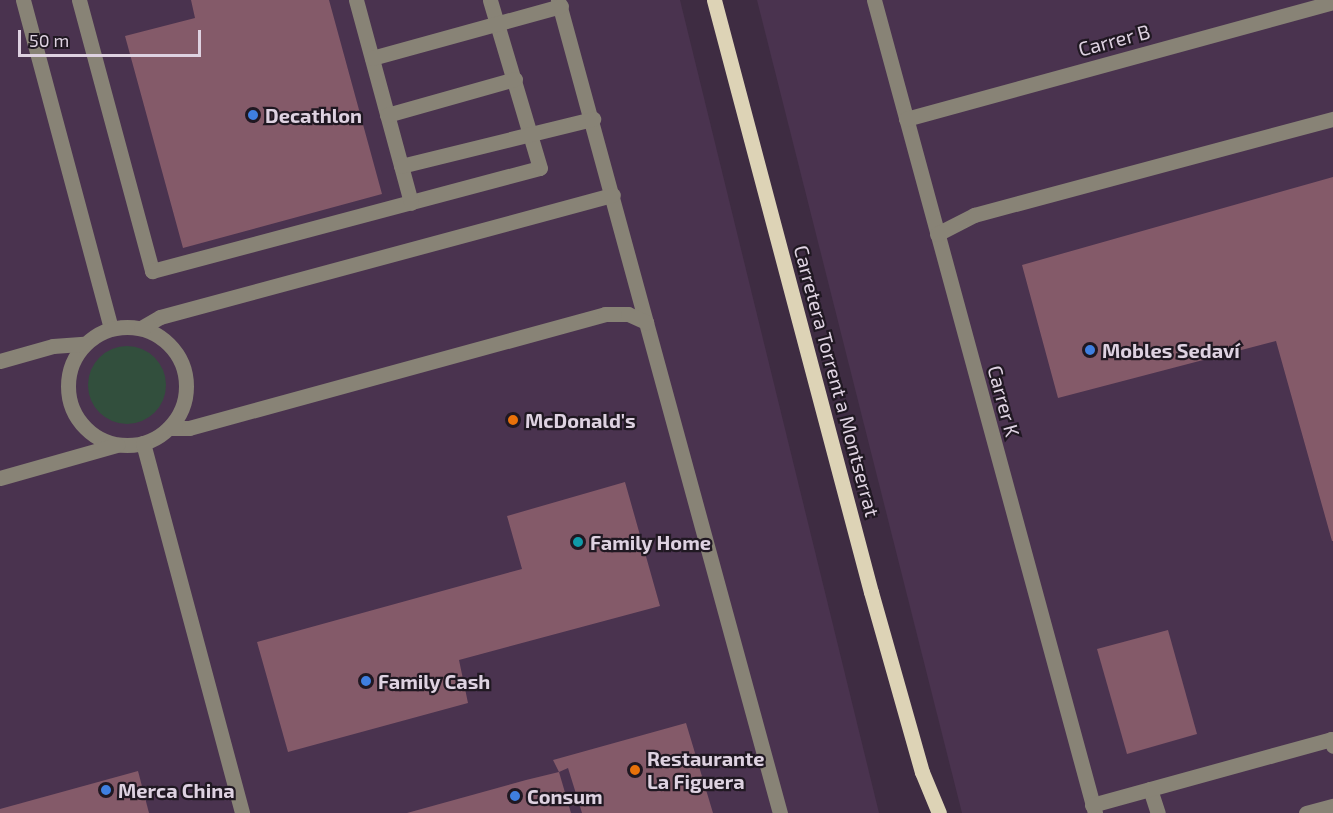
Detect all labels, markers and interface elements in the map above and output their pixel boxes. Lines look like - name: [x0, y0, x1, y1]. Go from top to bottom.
- scale bar: [21, 18, 204, 56]
- street label: Carrer B: [1075, 19, 1153, 61]
- text: 50 m: [29, 29, 69, 51]
- place label: Decathlon: [265, 103, 362, 127]
- marker: Decathlon: [246, 108, 260, 122]
- street label: Carretera Torrent a Montserrat: [789, 242, 885, 520]
- place label: Mobles Sedaví: [1102, 338, 1240, 362]
- marker: Mobles Sedaví: [1083, 343, 1097, 357]
- street label: Carrer K: [983, 363, 1025, 439]
- place label: McDonald's: [525, 408, 636, 432]
- marker: McDonald's: [506, 413, 520, 427]
- place label: Family Home: [590, 530, 711, 554]
- marker: Family Home: [571, 535, 585, 549]
- place label: Family Cash: [378, 669, 491, 693]
- marker: Family Cash: [359, 674, 373, 688]
- place label: Restaurante La Figuera: [647, 746, 765, 793]
- marker: Restaurante La Figuera: [628, 763, 642, 777]
- place label: Merca China: [118, 778, 235, 802]
- marker: Merca China: [99, 783, 113, 797]
- place label: Consum: [527, 784, 603, 808]
- marker: Consum: [508, 789, 522, 803]

